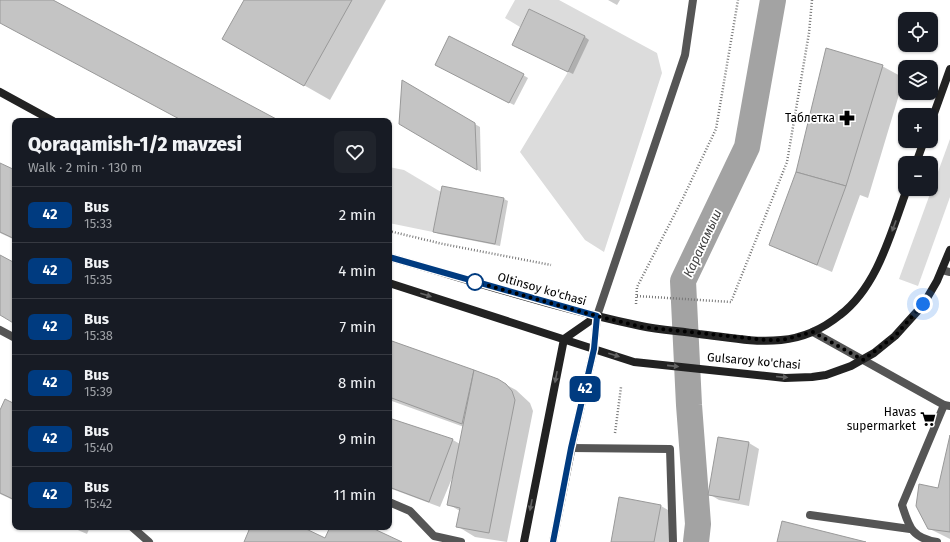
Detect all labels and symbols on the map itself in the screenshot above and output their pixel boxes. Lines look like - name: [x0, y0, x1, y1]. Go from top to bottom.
- pharmacy icon: Таблетка: [838, 109, 856, 127]
- place label: Таблетка: [785, 111, 835, 125]
- water label: Каракамыш: [680, 207, 725, 280]
- one-way arrow: [890, 220, 896, 232]
- street label: Oltinsoy ko'chasi: [496, 270, 588, 308]
- unlabelled marker: [466, 273, 484, 291]
- one-way arrow: [420, 293, 432, 299]
- your location: [913, 294, 933, 314]
- street label: Gulsaroy ko'chasi: [707, 350, 801, 372]
- one-way arrow: [609, 352, 621, 358]
- one-way arrow: [667, 362, 679, 369]
- one-way arrow: [553, 371, 559, 383]
- one-way arrow: [776, 374, 788, 381]
- line badge: 42: [567, 376, 603, 402]
- place label: Havas supermarket: [847, 405, 917, 433]
- supermarket icon: Havas supermarket: [919, 410, 937, 428]
- one-way arrow: [528, 499, 534, 511]

